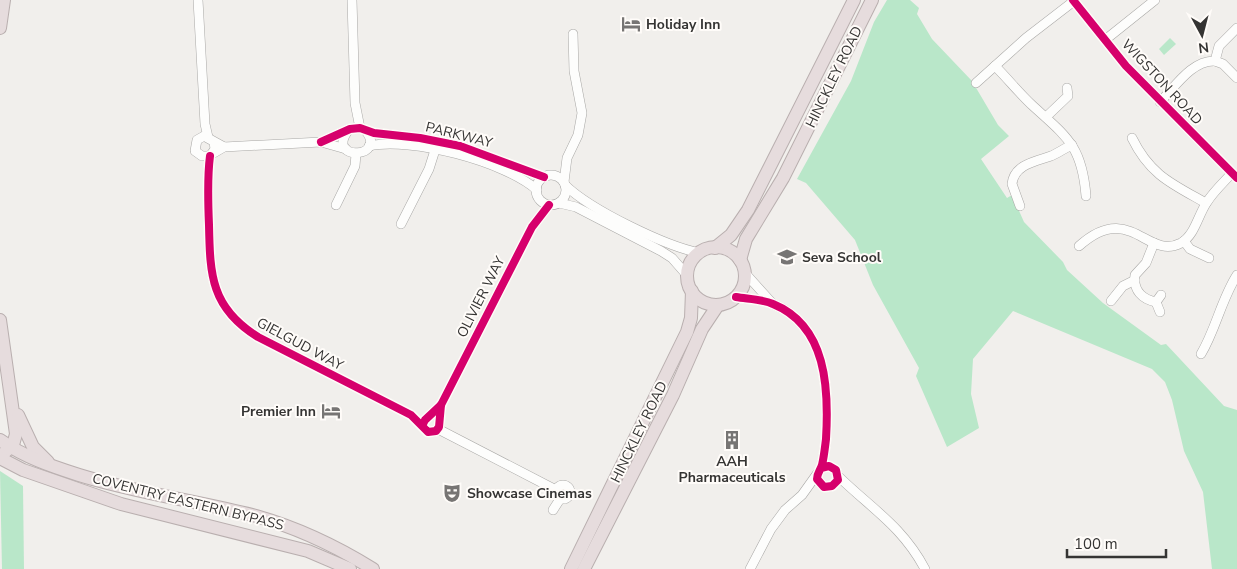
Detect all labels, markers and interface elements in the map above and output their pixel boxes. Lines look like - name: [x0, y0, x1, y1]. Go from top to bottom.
- north arrow: [1177, 10, 1227, 60]
- hotel icon: Holiday Inn: [620, 13, 642, 35]
- place label: Holiday Inn: [646, 15, 720, 34]
- street label: HINCKLEY ROAD: [801, 23, 867, 131]
- street label: WIGSTON ROAD: [1118, 36, 1206, 128]
- street label: PARKWAY: [424, 118, 495, 153]
- school or university icon: Seva School: [776, 246, 798, 268]
- place label: Seva School: [802, 248, 882, 267]
- street label: OLIVIER WAY: [452, 253, 510, 341]
- street label: GIELGUD WAY: [253, 313, 347, 375]
- street label: HINCKLEY ROAD: [606, 378, 672, 486]
- hotel icon: Premier Inn: [320, 400, 342, 422]
- place label: Premier Inn: [241, 402, 316, 421]
- building icon: AAH Pharmaceuticals: [721, 429, 743, 451]
- place label: AAH Pharmaceuticals: [679, 452, 786, 487]
- street label: COVENTRY EASTERN BYPASS: [90, 469, 286, 535]
- theatre icon: Showcase Cinemas: [441, 482, 463, 504]
- place label: Showcase Cinemas: [467, 484, 592, 503]
- scale bar: [1067, 526, 1166, 558]
- text: 100 m: [1074, 534, 1118, 554]

